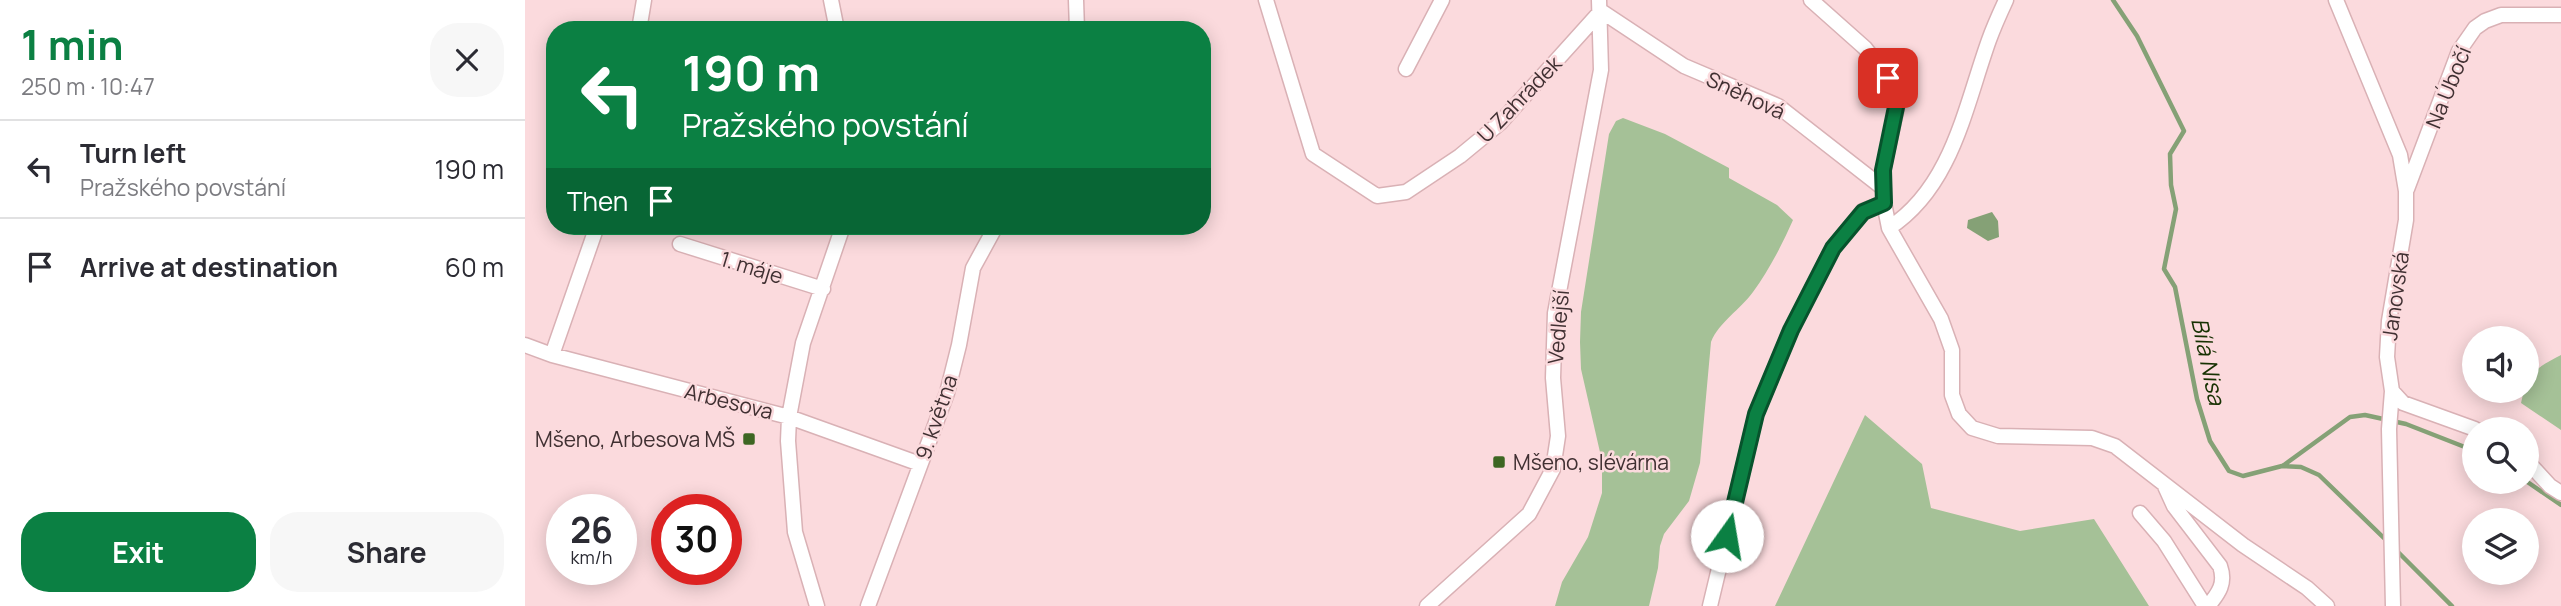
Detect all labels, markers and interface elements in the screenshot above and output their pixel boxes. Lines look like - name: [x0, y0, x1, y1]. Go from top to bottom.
- text: 1 min: [21, 15, 124, 73]
- button: close: [430, 23, 504, 97]
- text: 190 m: [682, 39, 820, 106]
- street label: Na Úbočí: [2419, 42, 2477, 132]
- pin: [1858, 48, 1918, 108]
- icon: left: [567, 49, 658, 140]
- street label: U Zahrádek: [1471, 49, 1568, 148]
- icon: arrive: [1869, 59, 1907, 97]
- street label: Sněhová: [1702, 65, 1790, 125]
- text: 250 m · 10:47: [21, 70, 155, 102]
- text: Pražského povstání: [682, 103, 969, 147]
- text: Turn left: [80, 135, 187, 171]
- icon: left: [21, 150, 59, 188]
- text: 190 m: [435, 151, 504, 187]
- text: Pražského povstání: [80, 171, 286, 203]
- icon: arrive: [642, 182, 680, 220]
- text: Then: [567, 183, 628, 219]
- street label: 1. máje: [717, 244, 787, 290]
- icon: arrive: [21, 248, 59, 286]
- text: Arrive at destination: [80, 249, 338, 285]
- text: 60 m: [445, 249, 504, 285]
- street label: Janovská: [2375, 250, 2415, 342]
- street label: Vedlejší: [1541, 289, 1575, 365]
- water label: Bílá Nisa: [2184, 315, 2234, 409]
- map controls: [2462, 326, 2539, 585]
- button: sound: [2462, 326, 2539, 403]
- street label: 9. května: [908, 371, 964, 463]
- street label: Arbesova: [682, 376, 776, 426]
- button: search: [2462, 417, 2539, 494]
- place label: Mšeno, Arbesova MŠ: [535, 425, 735, 453]
- marker: Mšeno, Arbesova MŠ: [741, 431, 757, 447]
- place label: Mšeno, slévárna: [1513, 448, 1669, 476]
- marker: Mšeno, slévárna: [1491, 454, 1507, 470]
- speed limit sign: 30: [651, 494, 742, 585]
- position arrow: [1690, 499, 1764, 573]
- text: 26: [570, 506, 613, 554]
- button: layers: [2462, 508, 2539, 585]
- button: Exit: [21, 512, 256, 592]
- button: Share: [270, 512, 504, 592]
- text: km/h: [571, 545, 612, 569]

